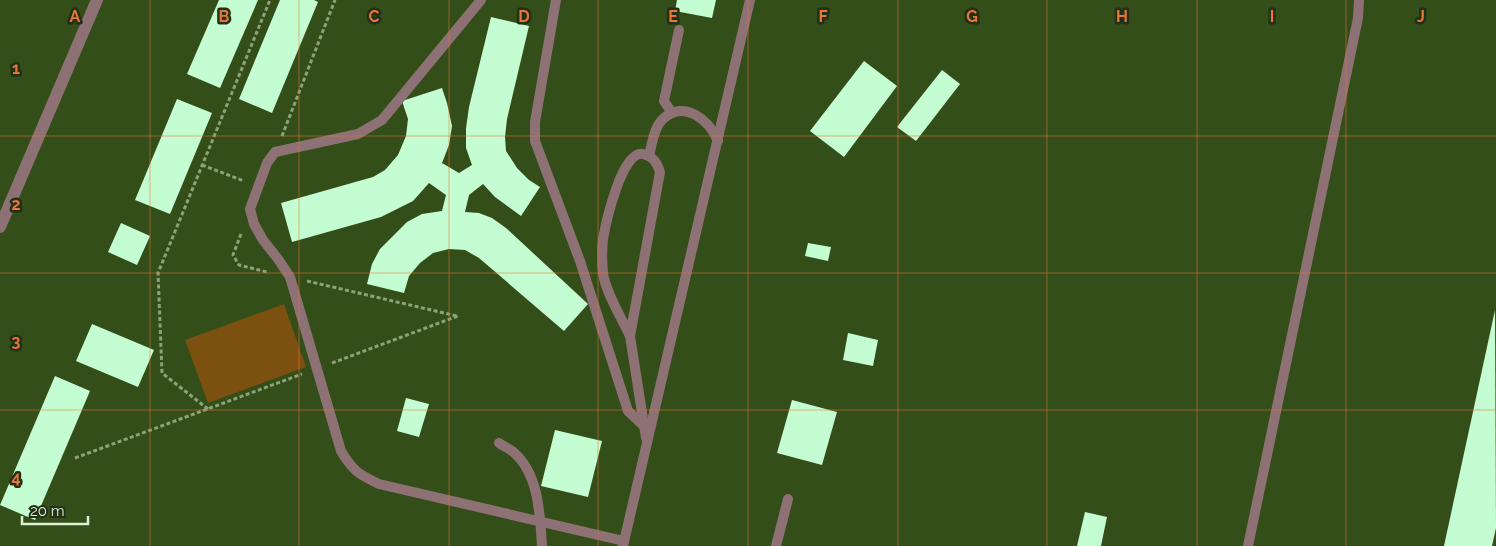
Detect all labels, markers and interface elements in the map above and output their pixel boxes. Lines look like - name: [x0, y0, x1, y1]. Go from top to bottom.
- text: A: [70, 7, 81, 26]
- text: B: [219, 7, 230, 26]
- text: C: [369, 7, 380, 26]
- text: D: [518, 7, 530, 26]
- text: E: [668, 7, 678, 26]
- text: F: [818, 7, 828, 26]
- text: G: [966, 7, 978, 26]
- text: H: [1116, 7, 1128, 26]
- text: I: [1270, 7, 1274, 26]
- text: J: [1417, 7, 1425, 26]
- text: 1: [12, 59, 20, 78]
- text: 2: [11, 195, 21, 214]
- text: 3: [12, 332, 21, 351]
- text: 4: [11, 468, 21, 487]
- scale bar: [22, 494, 89, 526]
- text: 20 m: [30, 502, 65, 520]

